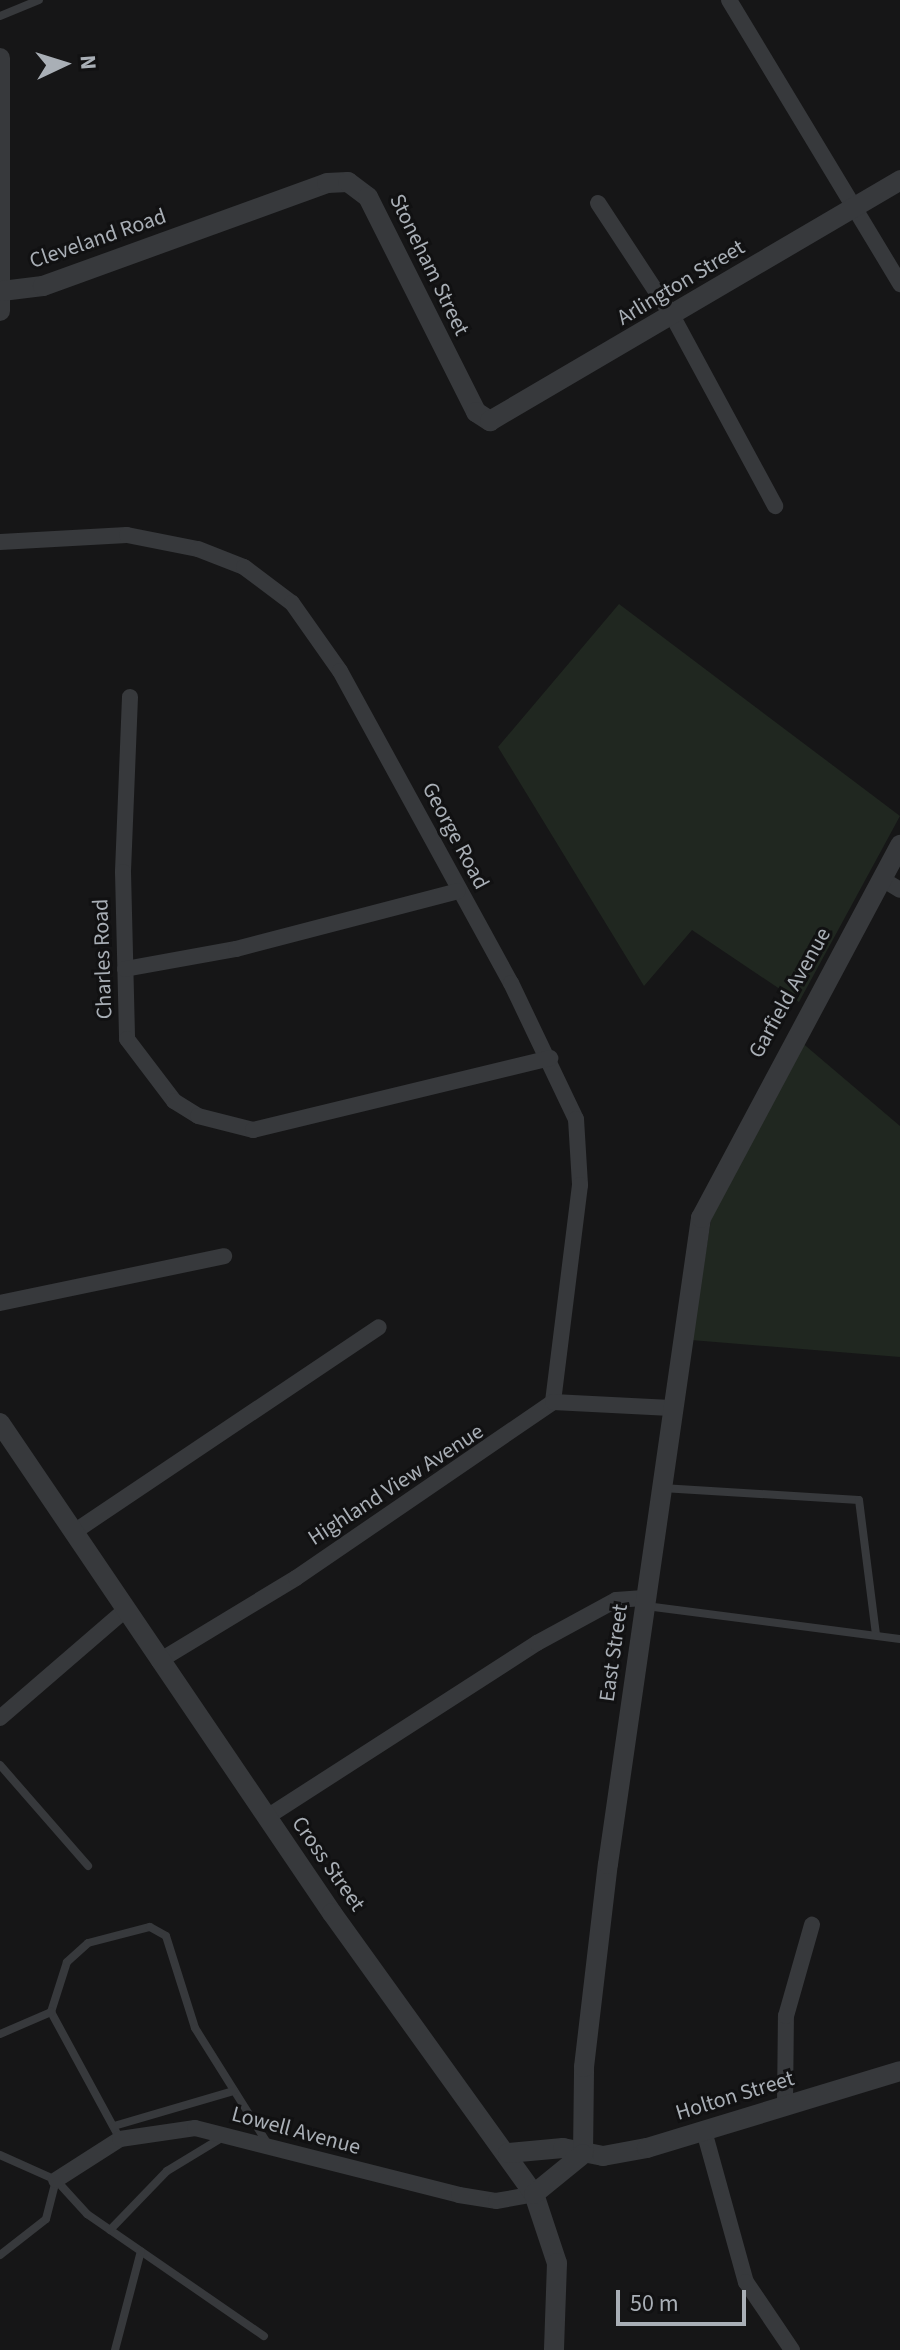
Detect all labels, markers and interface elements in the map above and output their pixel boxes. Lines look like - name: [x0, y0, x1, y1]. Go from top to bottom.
- north arrow: [24, 24, 104, 104]
- text: N: [71, 54, 104, 71]
- street label: Stoneham Street: [383, 190, 475, 340]
- street label: Cleveland Road: [26, 203, 170, 275]
- street label: Arlington Street: [612, 235, 750, 331]
- street label: George Road: [416, 778, 494, 894]
- street label: Charles Road: [88, 898, 118, 1020]
- street label: Garfield Avenue: [743, 923, 837, 1063]
- street label: Highland View Avenue: [303, 1418, 489, 1552]
- street label: East Street: [594, 1602, 634, 1704]
- street label: Cross Street: [286, 1811, 370, 1917]
- street label: Holton Street: [673, 2065, 797, 2127]
- street label: Lowell Avenue: [229, 2101, 363, 2161]
- scale bar: [620, 2274, 750, 2324]
- text: 50 m: [630, 2286, 679, 2321]

